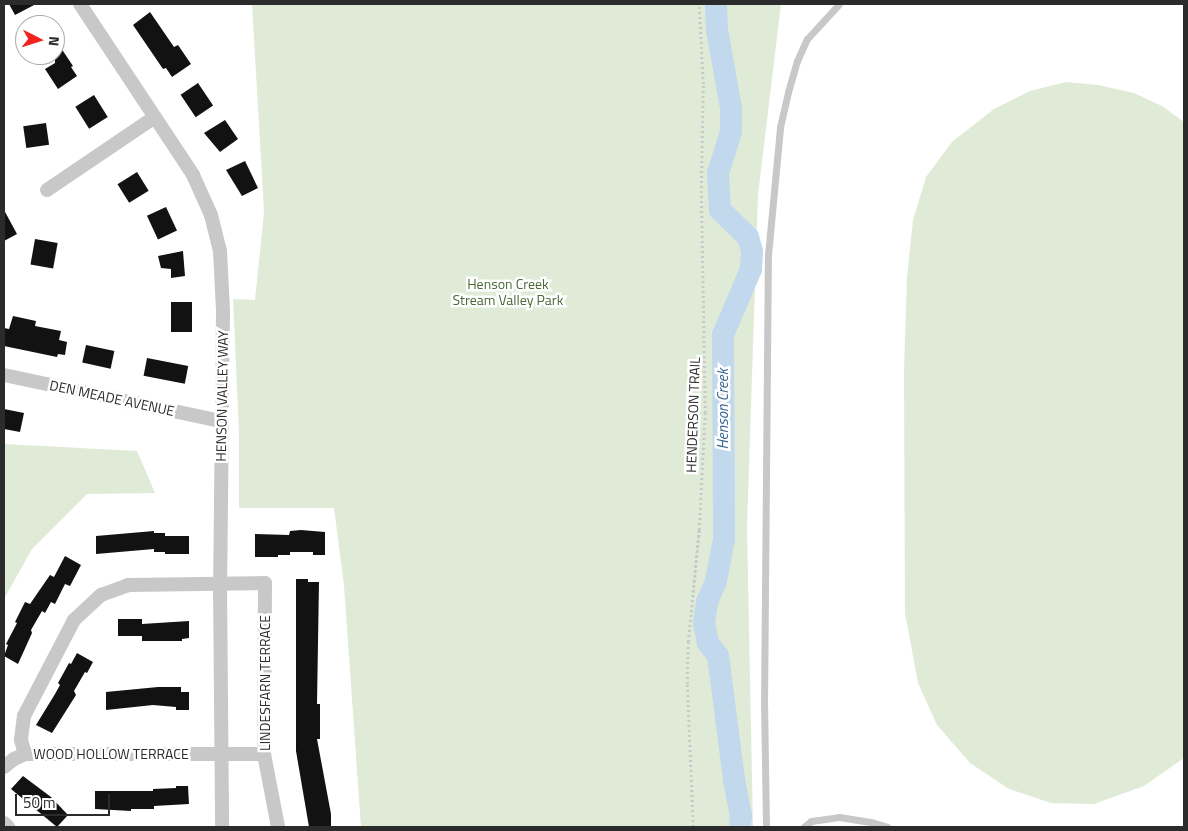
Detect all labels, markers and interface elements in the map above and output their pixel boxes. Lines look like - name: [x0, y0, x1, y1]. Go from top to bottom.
- north arrow: [15, 15, 65, 65]
- text: N: [44, 36, 65, 47]
- park label: Henson Creek Stream Valley Park: [453, 276, 563, 308]
- street label: HENSON VALLEY WAY: [212, 330, 232, 462]
- street label: HENDERSON TRAIL: [683, 357, 703, 473]
- water label: Henson Creek: [714, 369, 732, 449]
- street label: DEN MEADE AVENUE: [48, 377, 176, 419]
- street label: LINDESFARN TERRACE: [257, 615, 273, 751]
- street label: WOOD HOLLOW TERRACE: [33, 746, 189, 762]
- scale bar: [18, 784, 112, 816]
- text: 50 m: [23, 791, 56, 814]

